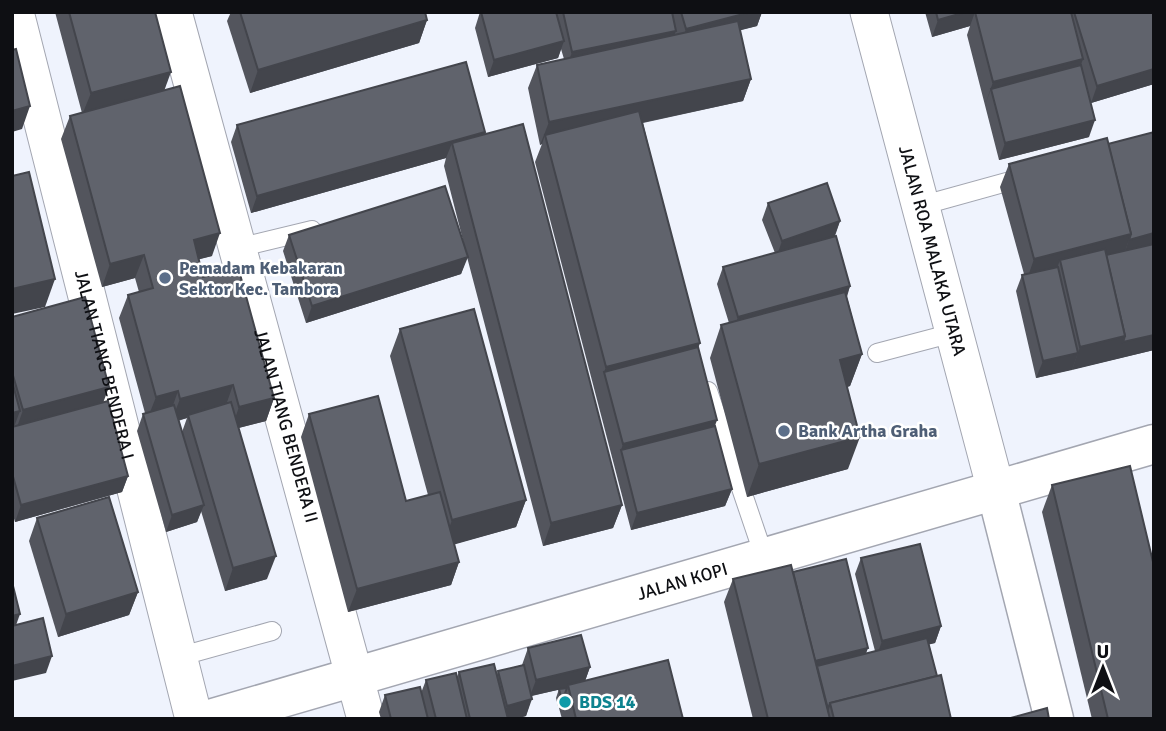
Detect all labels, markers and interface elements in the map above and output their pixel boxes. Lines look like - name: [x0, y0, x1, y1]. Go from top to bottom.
- street label: JALAN ROA MALAKA UTARA: [894, 143, 971, 358]
- place label: Pemadam Kebakaran Sektor Kec. Tambora: [179, 257, 343, 300]
- street label: JALAN TIANG BENDERA I: [70, 268, 139, 462]
- marker: Pemadam Kebakaran Sektor Kec. Tambora: [157, 270, 173, 286]
- street label: JALAN TIANG BENDERA II: [249, 327, 323, 525]
- place label: Bank Artha Graha: [798, 420, 938, 442]
- marker: Bank Artha Graha: [776, 423, 792, 439]
- street label: JALAN KOPI: [635, 558, 730, 605]
- north arrow: [1068, 633, 1138, 703]
- text: U: [1097, 640, 1109, 664]
- place label: BDS 14: [579, 691, 636, 713]
- marker: BDS 14: [557, 694, 573, 710]

